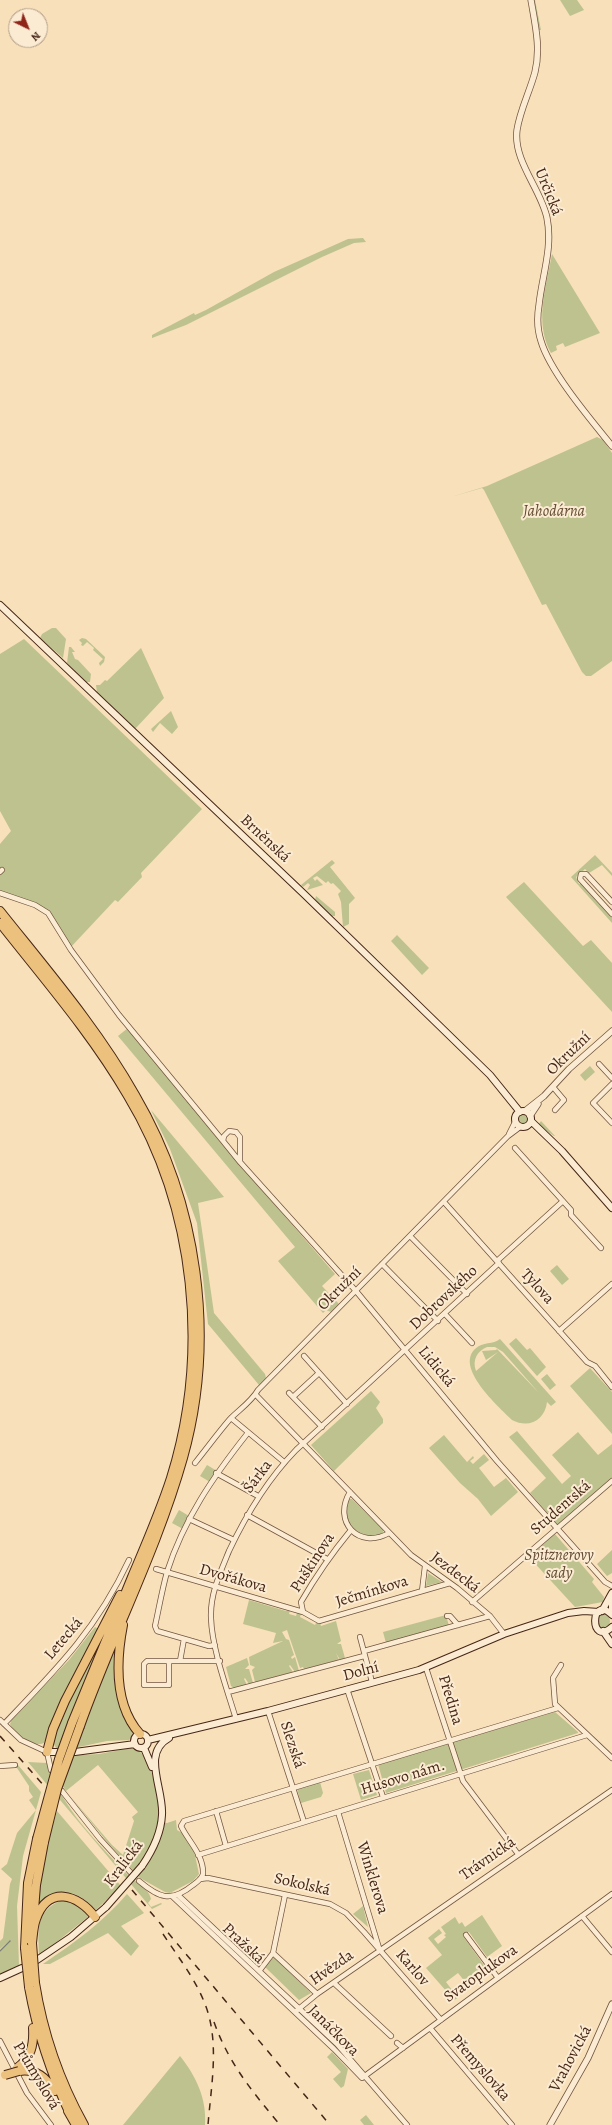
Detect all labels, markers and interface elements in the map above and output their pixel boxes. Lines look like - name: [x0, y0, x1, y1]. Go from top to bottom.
- north arrow: [8, 8, 48, 48]
- text: N: [28, 28, 44, 45]
- street label: Určická: [530, 165, 566, 219]
- park label: Jahodárna: [523, 502, 585, 522]
- street label: Brněnská: [236, 811, 294, 867]
- street label: Okružní: [543, 1028, 595, 1080]
- street label: Dobrovského: [406, 1262, 482, 1334]
- street label: Okružní: [314, 1263, 366, 1315]
- street label: Tylova: [516, 1265, 558, 1309]
- street label: Lidická: [413, 1343, 459, 1391]
- street label: Šárka: [239, 1457, 277, 1497]
- street label: Studentská: [527, 1477, 595, 1539]
- street label: Puškinova: [287, 1530, 339, 1596]
- park label: Spitznerovy sady: [524, 1546, 594, 1584]
- street label: Jezdecká: [427, 1548, 483, 1598]
- street label: Dvořákova: [197, 1560, 269, 1598]
- street label: Ječmínkova: [333, 1572, 411, 1612]
- street label: Letecká: [41, 1614, 87, 1664]
- street label: Dolní: [341, 1658, 381, 1686]
- street label: Předina: [433, 1673, 467, 1727]
- street label: Slezská: [275, 1719, 309, 1771]
- street label: Husovo nám.: [358, 1756, 448, 1800]
- street label: Trávnická: [456, 1833, 520, 1885]
- street label: Kralická: [100, 1837, 148, 1891]
- street label: Winklerova: [352, 1840, 392, 1916]
- street label: Sokolská: [272, 1869, 332, 1901]
- street label: Pražská: [218, 1920, 268, 1968]
- street label: Svatoplukova: [440, 1941, 522, 2007]
- street label: Hvězda: [306, 1946, 358, 1990]
- street label: Karlov: [391, 1946, 433, 1990]
- street label: Janáčkova: [303, 2001, 363, 2061]
- street label: Vrahovická: [546, 2023, 596, 2095]
- street label: Přemyslovka: [446, 2031, 514, 2105]
- street label: Průmyslová: [8, 2039, 64, 2113]

